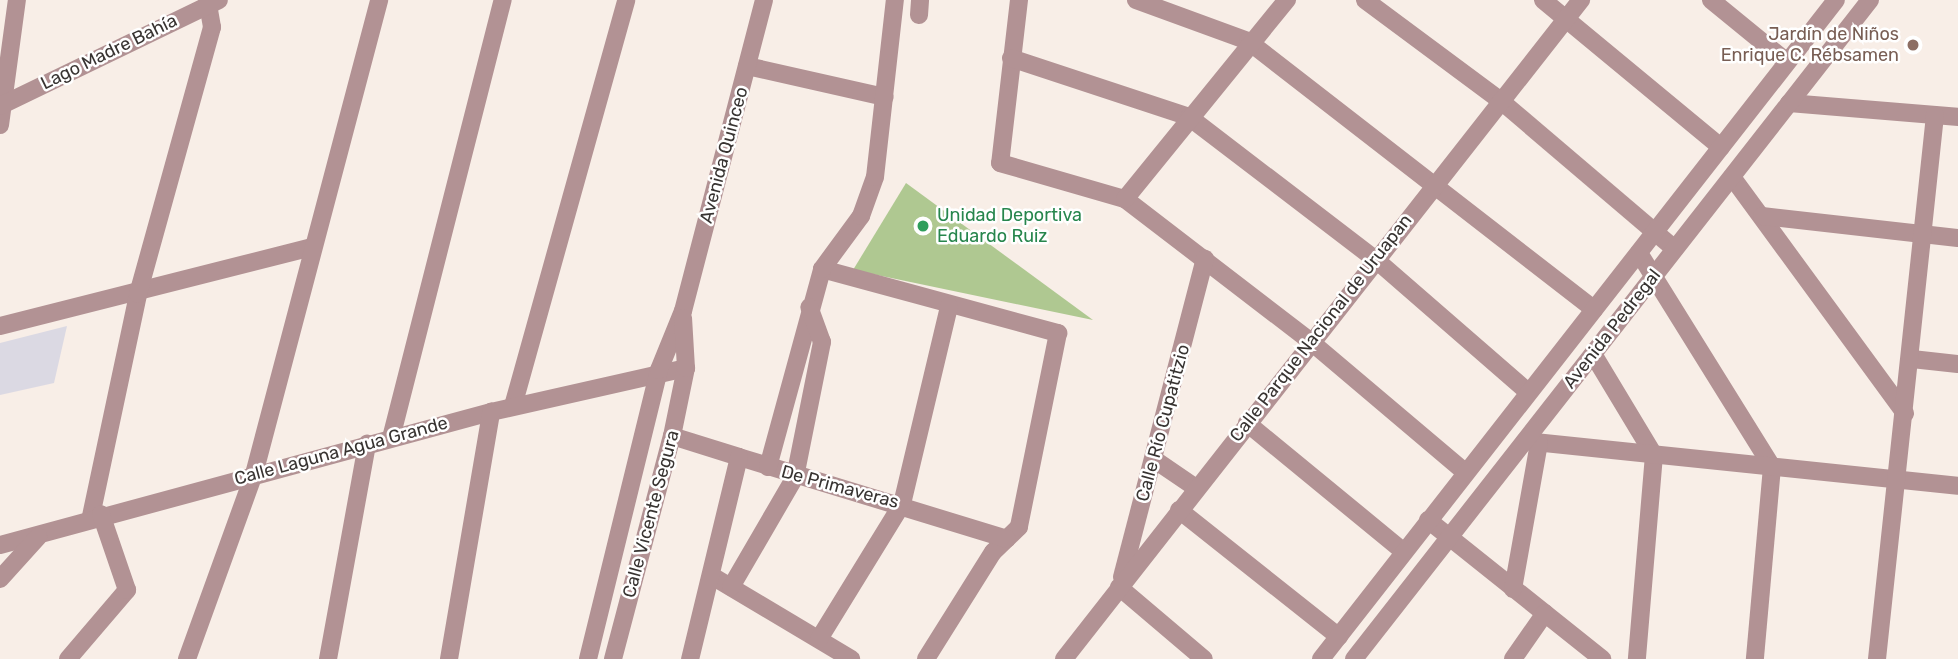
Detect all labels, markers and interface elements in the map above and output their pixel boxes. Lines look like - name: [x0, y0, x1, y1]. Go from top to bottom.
- street label: Lago Madre Bahía: [37, 10, 181, 94]
- place label: Jardín de Niños Enrique C. Rébsamen: [1721, 24, 1899, 66]
- marker: Jardín de Niños Enrique C. Rébsamen: [1905, 37, 1921, 53]
- street label: Avenida Quinceo: [695, 85, 753, 225]
- place label: Unidad Deportiva Eduardo Ruiz: [937, 205, 1082, 248]
- street label: Calle Parque Nacional de Uruapan: [1225, 210, 1417, 446]
- marker: Unidad Deportiva Eduardo Ruiz: [915, 218, 931, 234]
- street label: Avenida Pedregal: [1559, 265, 1665, 393]
- street label: Calle Río Cupatitzio: [1132, 342, 1194, 504]
- street label: Calle Laguna Agua Grande: [232, 412, 450, 490]
- street label: Calle Vicente Segura: [618, 428, 684, 600]
- street label: De Primaveras: [779, 461, 901, 513]

